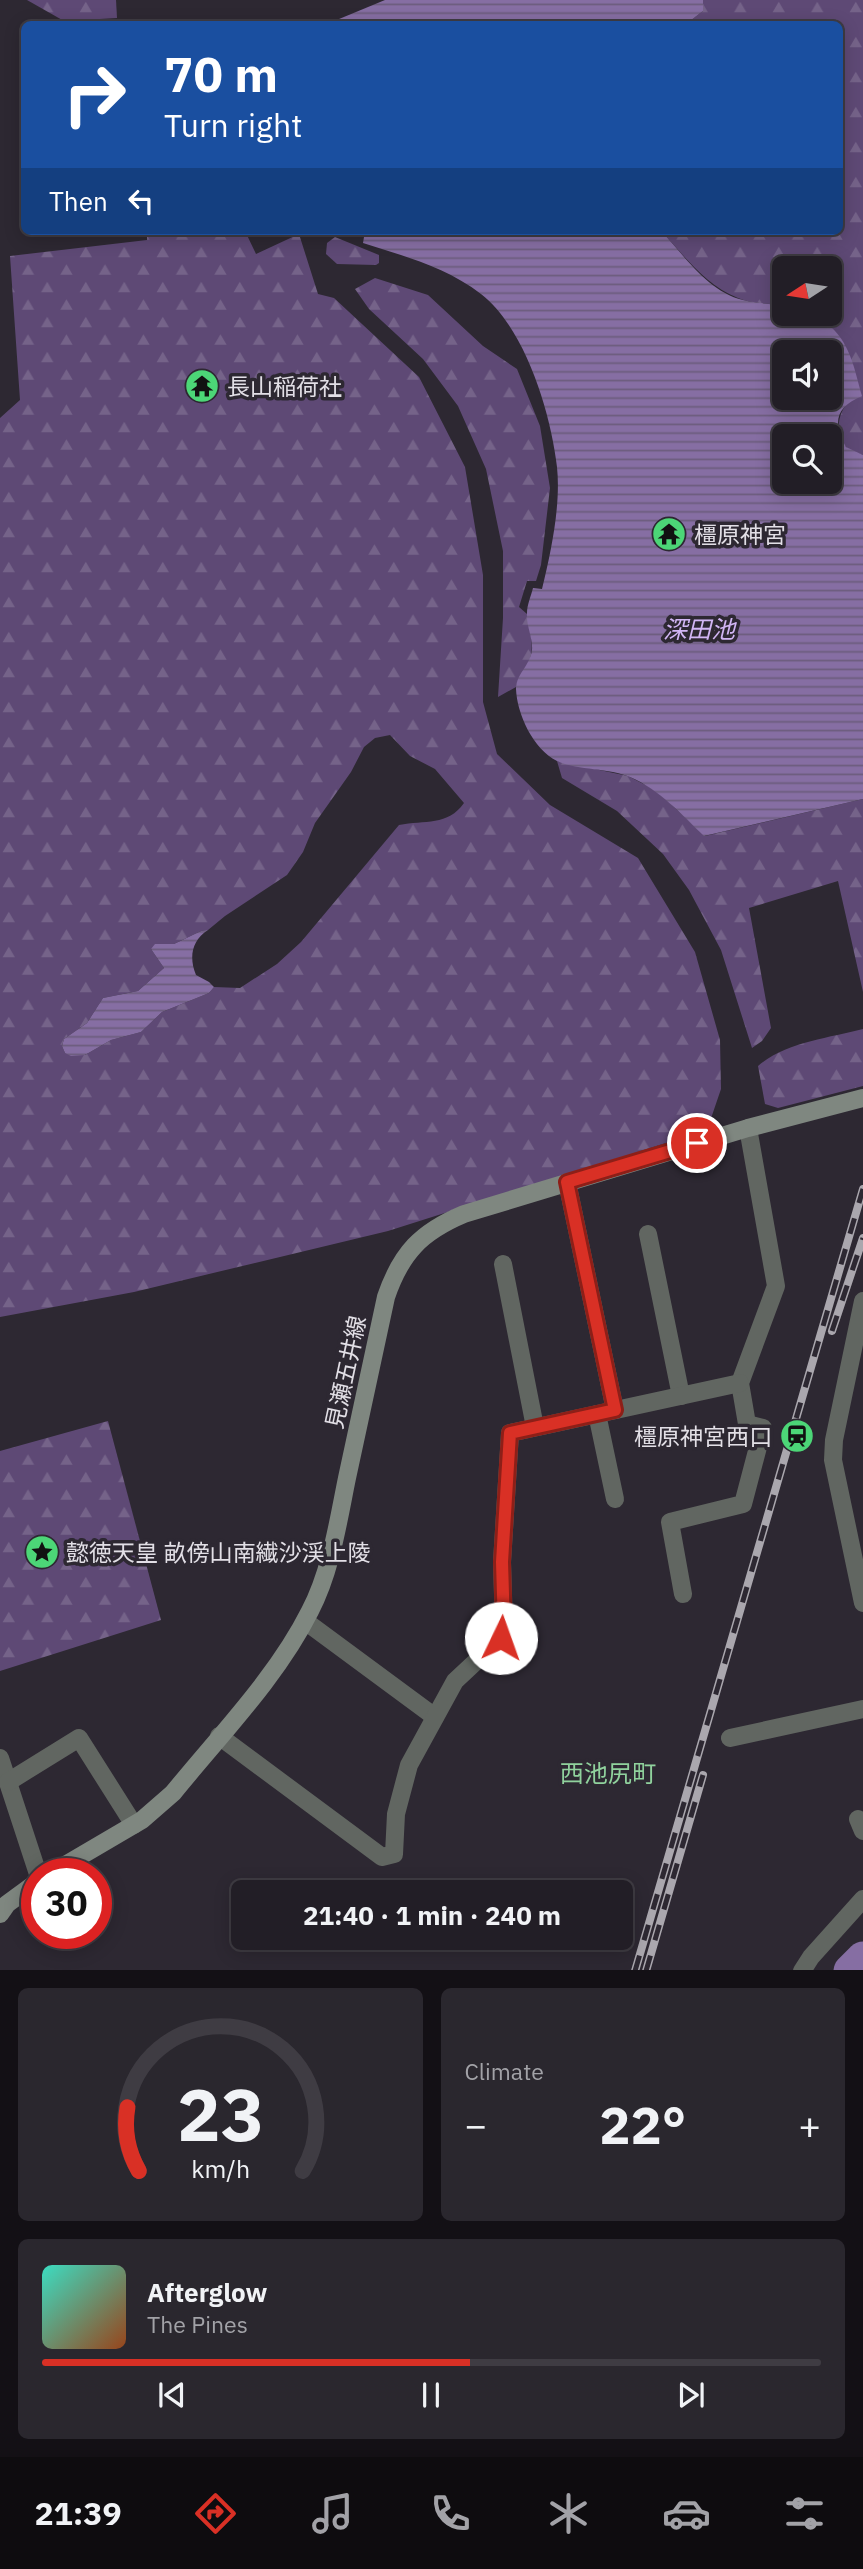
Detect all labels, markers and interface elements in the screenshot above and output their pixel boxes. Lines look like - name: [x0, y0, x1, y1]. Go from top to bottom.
- text: 70 m: [164, 42, 278, 105]
- icon: right: [49, 49, 140, 140]
- text: Turn right: [164, 104, 302, 146]
- icon: left: [122, 182, 160, 220]
- text: Then: [49, 184, 108, 218]
- north arrow: [772, 256, 842, 326]
- map controls: [772, 256, 842, 494]
- button: sound: [772, 340, 842, 410]
- temple icon: 長山稲荷社: [183, 367, 221, 405]
- place label: 長山稲荷社: [227, 371, 342, 401]
- button: search: [772, 424, 842, 494]
- temple icon: 橿原神宮: [650, 515, 688, 553]
- place label: 橿原神宮: [694, 519, 786, 549]
- water label: 深田池: [663, 613, 737, 645]
- pin: [667, 1113, 727, 1173]
- icon: arrive: [678, 1124, 716, 1162]
- street label: 見瀬五井線: [318, 1313, 372, 1431]
- station icon: 橿原神宮西口: [778, 1417, 816, 1455]
- place label: 橿原神宮西口: [634, 1421, 772, 1451]
- place icon: 懿徳天皇 畝傍山南繊沙渓上陵: [23, 1533, 61, 1571]
- place label: 懿徳天皇 畝傍山南繊沙渓上陵: [66, 1537, 370, 1567]
- position arrow: [464, 1601, 538, 1675]
- district label: 西池尻町: [560, 1757, 656, 1789]
- speed limit sign: 30: [21, 1858, 112, 1949]
- text: 21:40 · 1 min · 240 m: [303, 1898, 561, 1932]
- text: Climate: [465, 2056, 544, 2086]
- text: 23: [177, 2066, 264, 2161]
- text: 22°: [599, 2091, 686, 2158]
- text: −: [465, 2100, 487, 2149]
- text: +: [798, 2100, 821, 2149]
- text: km/h: [191, 2151, 250, 2184]
- text: Afterglow: [147, 2275, 267, 2309]
- text: The Pines: [147, 2309, 248, 2339]
- icon: previous: [153, 2376, 191, 2414]
- icon: pause: [412, 2376, 450, 2414]
- icon: next: [672, 2376, 710, 2414]
- icon: directions: [191, 2489, 240, 2538]
- icon: music: [308, 2489, 357, 2538]
- icon: phone: [426, 2489, 475, 2538]
- icon: climate: [544, 2489, 593, 2538]
- icon: car: [662, 2489, 711, 2538]
- icon: filters: [780, 2489, 829, 2538]
- text: 21:39: [34, 2492, 122, 2534]

